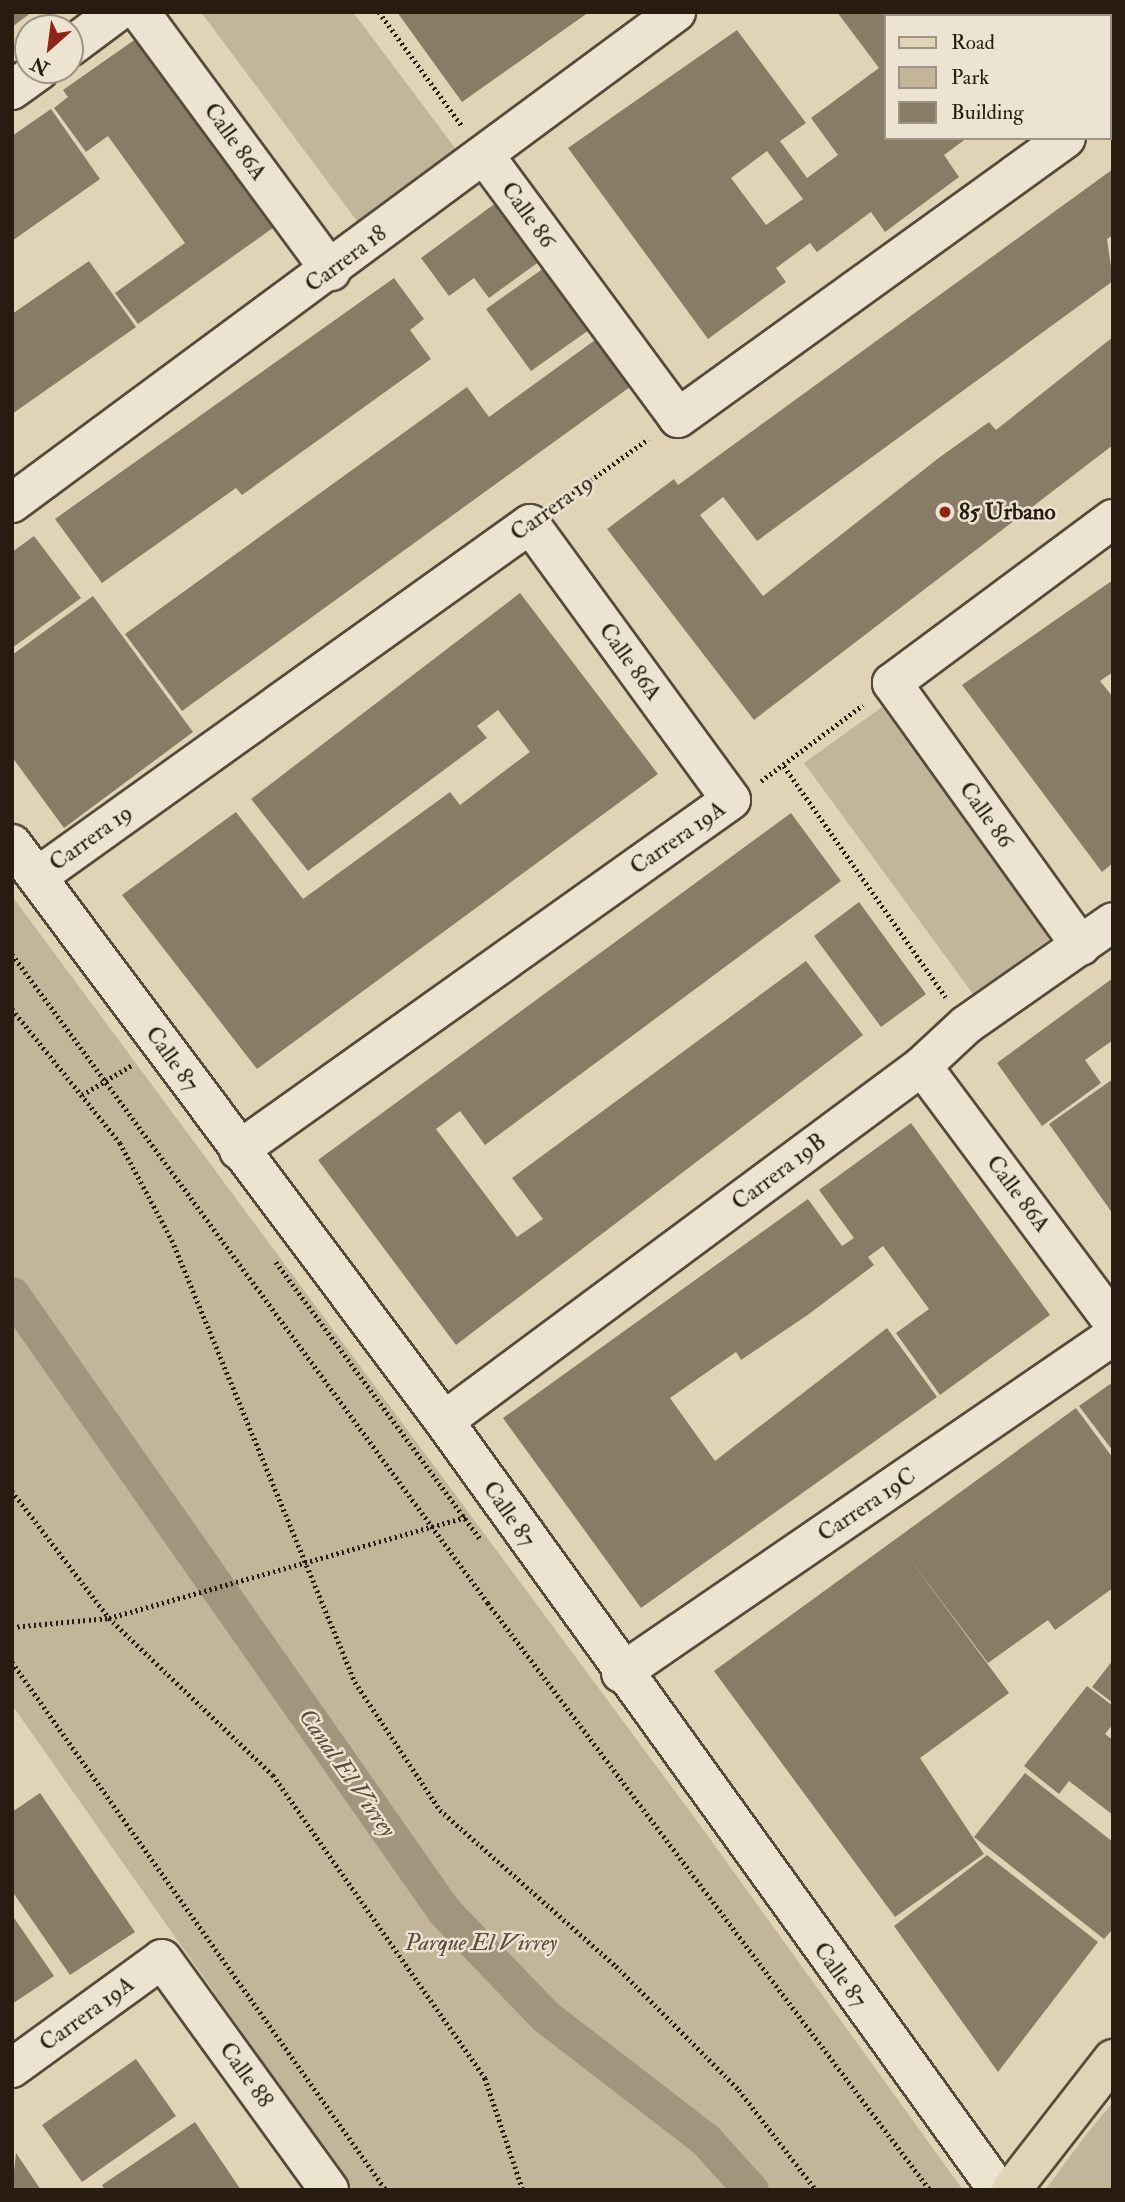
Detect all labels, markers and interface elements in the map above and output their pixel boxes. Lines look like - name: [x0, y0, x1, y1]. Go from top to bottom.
- north arrow: [14, 14, 84, 84]
- legend: [884, 14, 1111, 140]
- text: Road: [951, 29, 995, 56]
- text: N: [27, 51, 53, 80]
- text: Park: [951, 64, 989, 91]
- street label: Calle 86A: [198, 98, 272, 186]
- text: Building: [951, 99, 1024, 126]
- street label: Calle 86: [495, 177, 561, 253]
- street label: Carrera 18: [300, 219, 392, 299]
- street label: Carrera 19: [505, 469, 599, 547]
- place label: 85 Urbano: [959, 498, 1056, 526]
- marker: 85 Urbano: [937, 504, 953, 520]
- street label: Calle 86A: [593, 618, 667, 706]
- street label: Calle 86: [953, 777, 1019, 853]
- street label: Carrera 19A: [625, 795, 731, 881]
- street label: Carrera 19: [44, 799, 138, 877]
- street label: Calle 87: [139, 1021, 205, 1097]
- street label: Carrera 19B: [726, 1128, 832, 1216]
- street label: Calle 86A: [980, 1150, 1056, 1238]
- street label: Carrera 19C: [813, 1462, 921, 1548]
- street label: Calle 87: [477, 1476, 541, 1552]
- water label: Canal El Virrey: [292, 1703, 402, 1843]
- park label: Parque El Virrey: [405, 1929, 557, 1957]
- street label: Calle 87: [807, 1937, 873, 2013]
- street label: Carrera 19A: [34, 1970, 140, 2058]
- street label: Calle 88: [213, 2037, 279, 2113]

